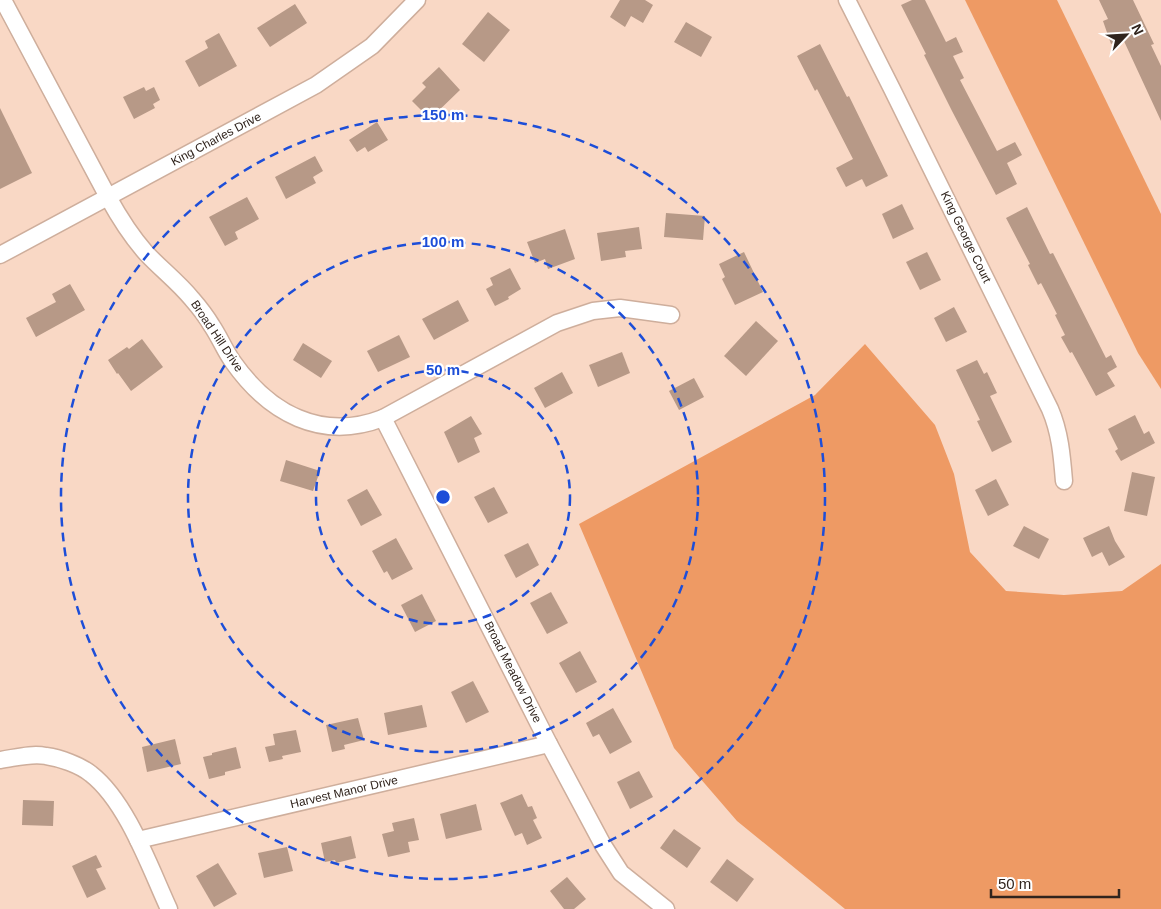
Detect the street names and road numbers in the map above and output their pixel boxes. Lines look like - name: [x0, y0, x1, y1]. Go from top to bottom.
- street label: King Charles Drive: [169, 109, 264, 169]
- street label: King George Court: [938, 189, 995, 286]
- street label: Broad Hill Drive: [188, 298, 246, 375]
- street label: Broad Meadow Drive: [481, 619, 545, 725]
- street label: Harvest Manor Drive: [289, 773, 399, 811]

